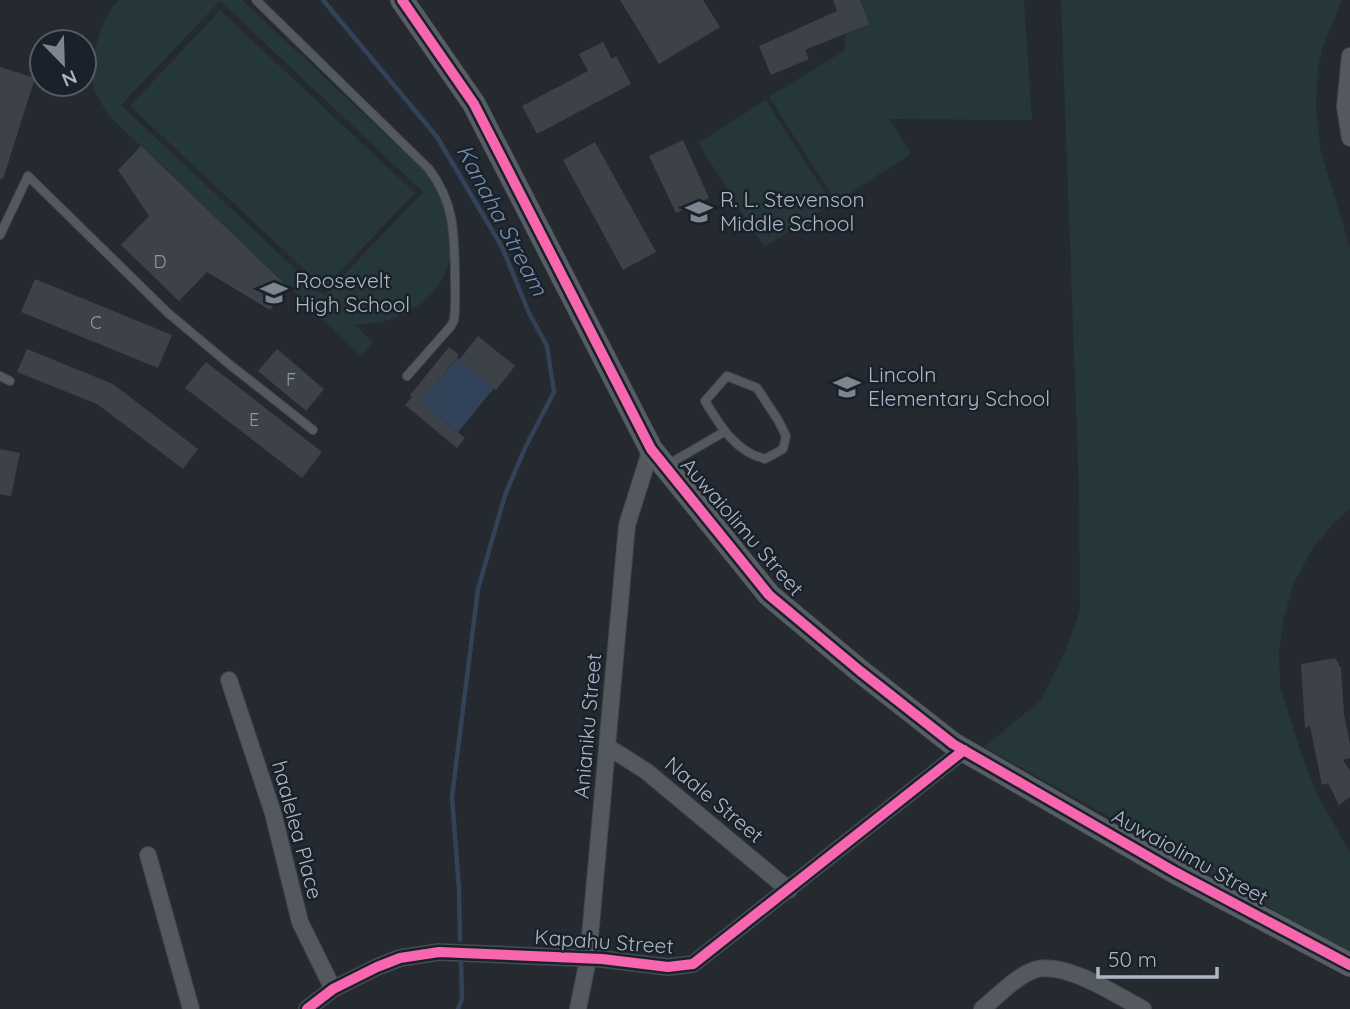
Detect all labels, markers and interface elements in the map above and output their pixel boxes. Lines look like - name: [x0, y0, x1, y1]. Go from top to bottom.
- north arrow: [28, 28, 98, 98]
- text: N: [59, 65, 81, 92]
- water label: Kanaha Stream: [450, 139, 555, 301]
- place label: R. L. Stevenson Middle School: [720, 186, 865, 236]
- school or university icon: R. L. Stevenson Middle School: [684, 197, 714, 227]
- house number: D: [154, 250, 167, 273]
- place label: Roosevelt High School: [295, 267, 410, 317]
- school or university icon: Roosevelt High School: [259, 278, 289, 308]
- house number: C: [90, 311, 102, 334]
- place label: Lincoln Elementary School: [868, 361, 1050, 411]
- house number: F: [286, 368, 296, 391]
- school or university icon: Lincoln Elementary School: [832, 372, 862, 402]
- house number: E: [249, 408, 259, 431]
- street label: Auwaiolimu Street: [676, 452, 810, 601]
- street label: Anianiku Street: [568, 652, 606, 800]
- street label: Naale Street: [660, 751, 769, 848]
- street label: haalelea Place: [267, 758, 329, 902]
- street label: Auwaiolimu Street: [1108, 802, 1273, 910]
- street label: Kapahu Street: [534, 923, 674, 959]
- scale bar: [1098, 936, 1217, 980]
- text: 50 m: [1108, 946, 1157, 972]

